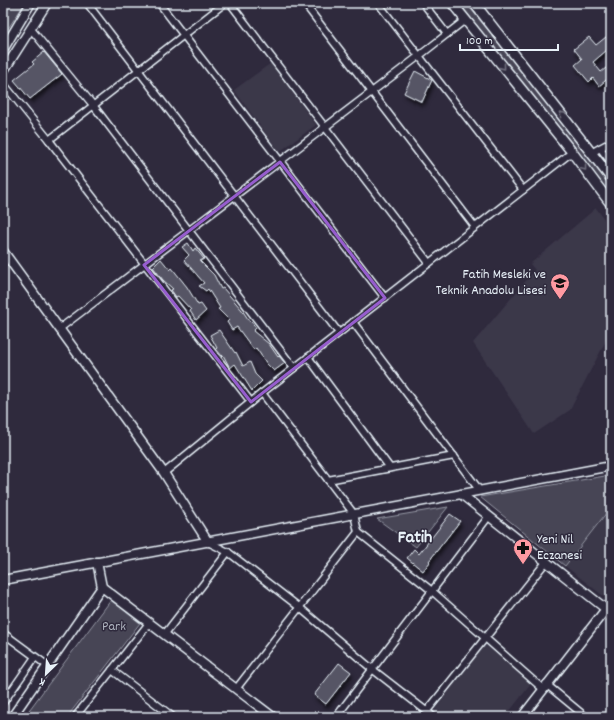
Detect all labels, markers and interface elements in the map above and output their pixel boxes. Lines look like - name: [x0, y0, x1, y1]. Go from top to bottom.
- scale bar: [460, 26, 558, 52]
- text: 100 m: [466, 33, 493, 50]
- one-way arrow: [498, 62, 505, 69]
- one-way arrow: [559, 112, 566, 119]
- one-way arrow: [579, 164, 587, 171]
- place label: Fatih Mesleki ve Teknik Anadolu Lisesi: [436, 265, 546, 301]
- school or university icon: Fatih Mesleki ve Teknik Anadolu Lisesi: [549, 272, 571, 300]
- district label: Fatih: [398, 526, 432, 551]
- place label: Yeni Nil Eczanesi: [537, 530, 582, 566]
- pharmacy icon: Yeni Nil Eczanesi: [512, 537, 534, 565]
- park label: Park: [102, 617, 126, 637]
- north arrow: [26, 654, 66, 694]
- text: K: [37, 673, 48, 690]

